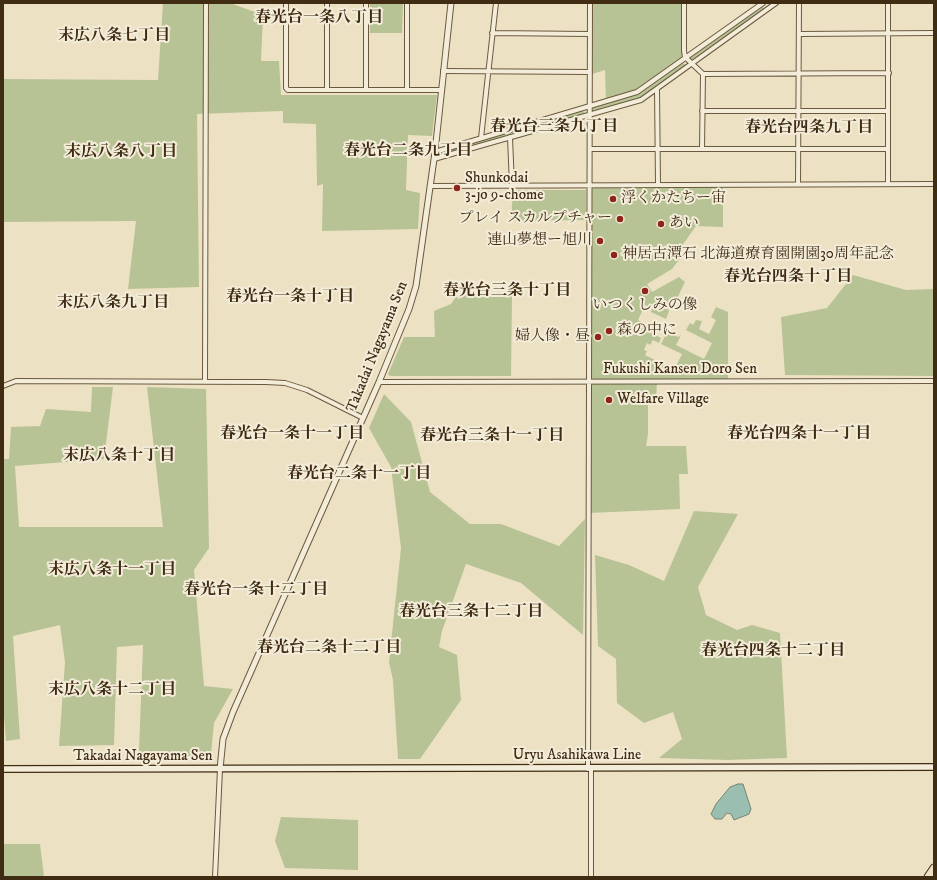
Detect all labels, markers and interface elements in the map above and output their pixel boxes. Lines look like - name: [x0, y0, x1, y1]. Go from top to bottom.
- district label: 春光台一条八丁目: [255, 9, 383, 29]
- district label: 末広八条七丁目: [58, 27, 170, 47]
- district label: 春光台三条九丁目: [490, 118, 618, 138]
- district label: 春光台四条九丁目: [745, 119, 873, 139]
- district label: 春光台二条九丁目: [344, 142, 472, 162]
- district label: 末広八条八丁目: [65, 143, 177, 163]
- place label: Shunkodai 3-jo 9-chome: [465, 170, 543, 205]
- marker: Shunkodai 3-jo 9-chome: [452, 183, 462, 193]
- place label: 浮くかたちー宙: [621, 190, 726, 208]
- marker: 浮くかたちー宙: [608, 194, 618, 204]
- place label: プレイ スカルプチャー: [459, 210, 612, 228]
- marker: プレイ スカルプチャー: [615, 214, 625, 224]
- place label: あい: [669, 215, 699, 233]
- marker: あい: [656, 219, 666, 229]
- place label: 連山夢想ー旭川: [487, 232, 592, 250]
- marker: 連山夢想ー旭川: [595, 236, 605, 246]
- place label: 神居古潭石 北海道療育園開園30周年記念: [622, 246, 894, 264]
- marker: 神居古潭石 北海道療育園開園30周年記念: [609, 250, 619, 260]
- district label: 春光台四条十丁目: [724, 268, 852, 288]
- street label: Takadai Nagayama Sen: [344, 279, 412, 415]
- district label: 春光台三条十丁目: [443, 282, 571, 302]
- marker: いつくしみの像: [640, 286, 650, 296]
- district label: 春光台一条十丁目: [226, 288, 354, 308]
- district label: 末広八条九丁目: [57, 294, 169, 314]
- place label: いつくしみの像: [593, 297, 697, 315]
- place label: 森の中に: [617, 322, 677, 340]
- marker: 森の中に: [604, 326, 614, 336]
- place label: 婦人像・昼: [515, 328, 590, 346]
- marker: 婦人像・昼: [593, 332, 603, 342]
- street label: Fukushi Kansen Doro Sen: [603, 361, 757, 379]
- place label: Welfare Village: [617, 391, 709, 409]
- marker: Welfare Village: [604, 395, 614, 405]
- district label: 春光台一条十一丁目: [220, 425, 364, 445]
- district label: 春光台四条十一丁目: [727, 425, 871, 445]
- district label: 春光台三条十一丁目: [420, 427, 564, 447]
- district label: 末広八条十丁目: [63, 447, 175, 467]
- district label: 春光台二条十一丁目: [287, 465, 431, 485]
- district label: 末広八条十一丁目: [48, 561, 176, 581]
- district label: 春光台一条十二丁目: [184, 581, 328, 601]
- district label: 春光台三条十二丁目: [399, 603, 543, 623]
- district label: 春光台二条十二丁目: [257, 639, 401, 659]
- district label: 春光台四条十二丁目: [701, 642, 845, 662]
- district label: 末広八条十二丁目: [48, 681, 176, 701]
- street label: Uryu Asahikawa Line: [513, 747, 641, 765]
- street label: Takadai Nagayama Sen: [73, 748, 213, 766]

